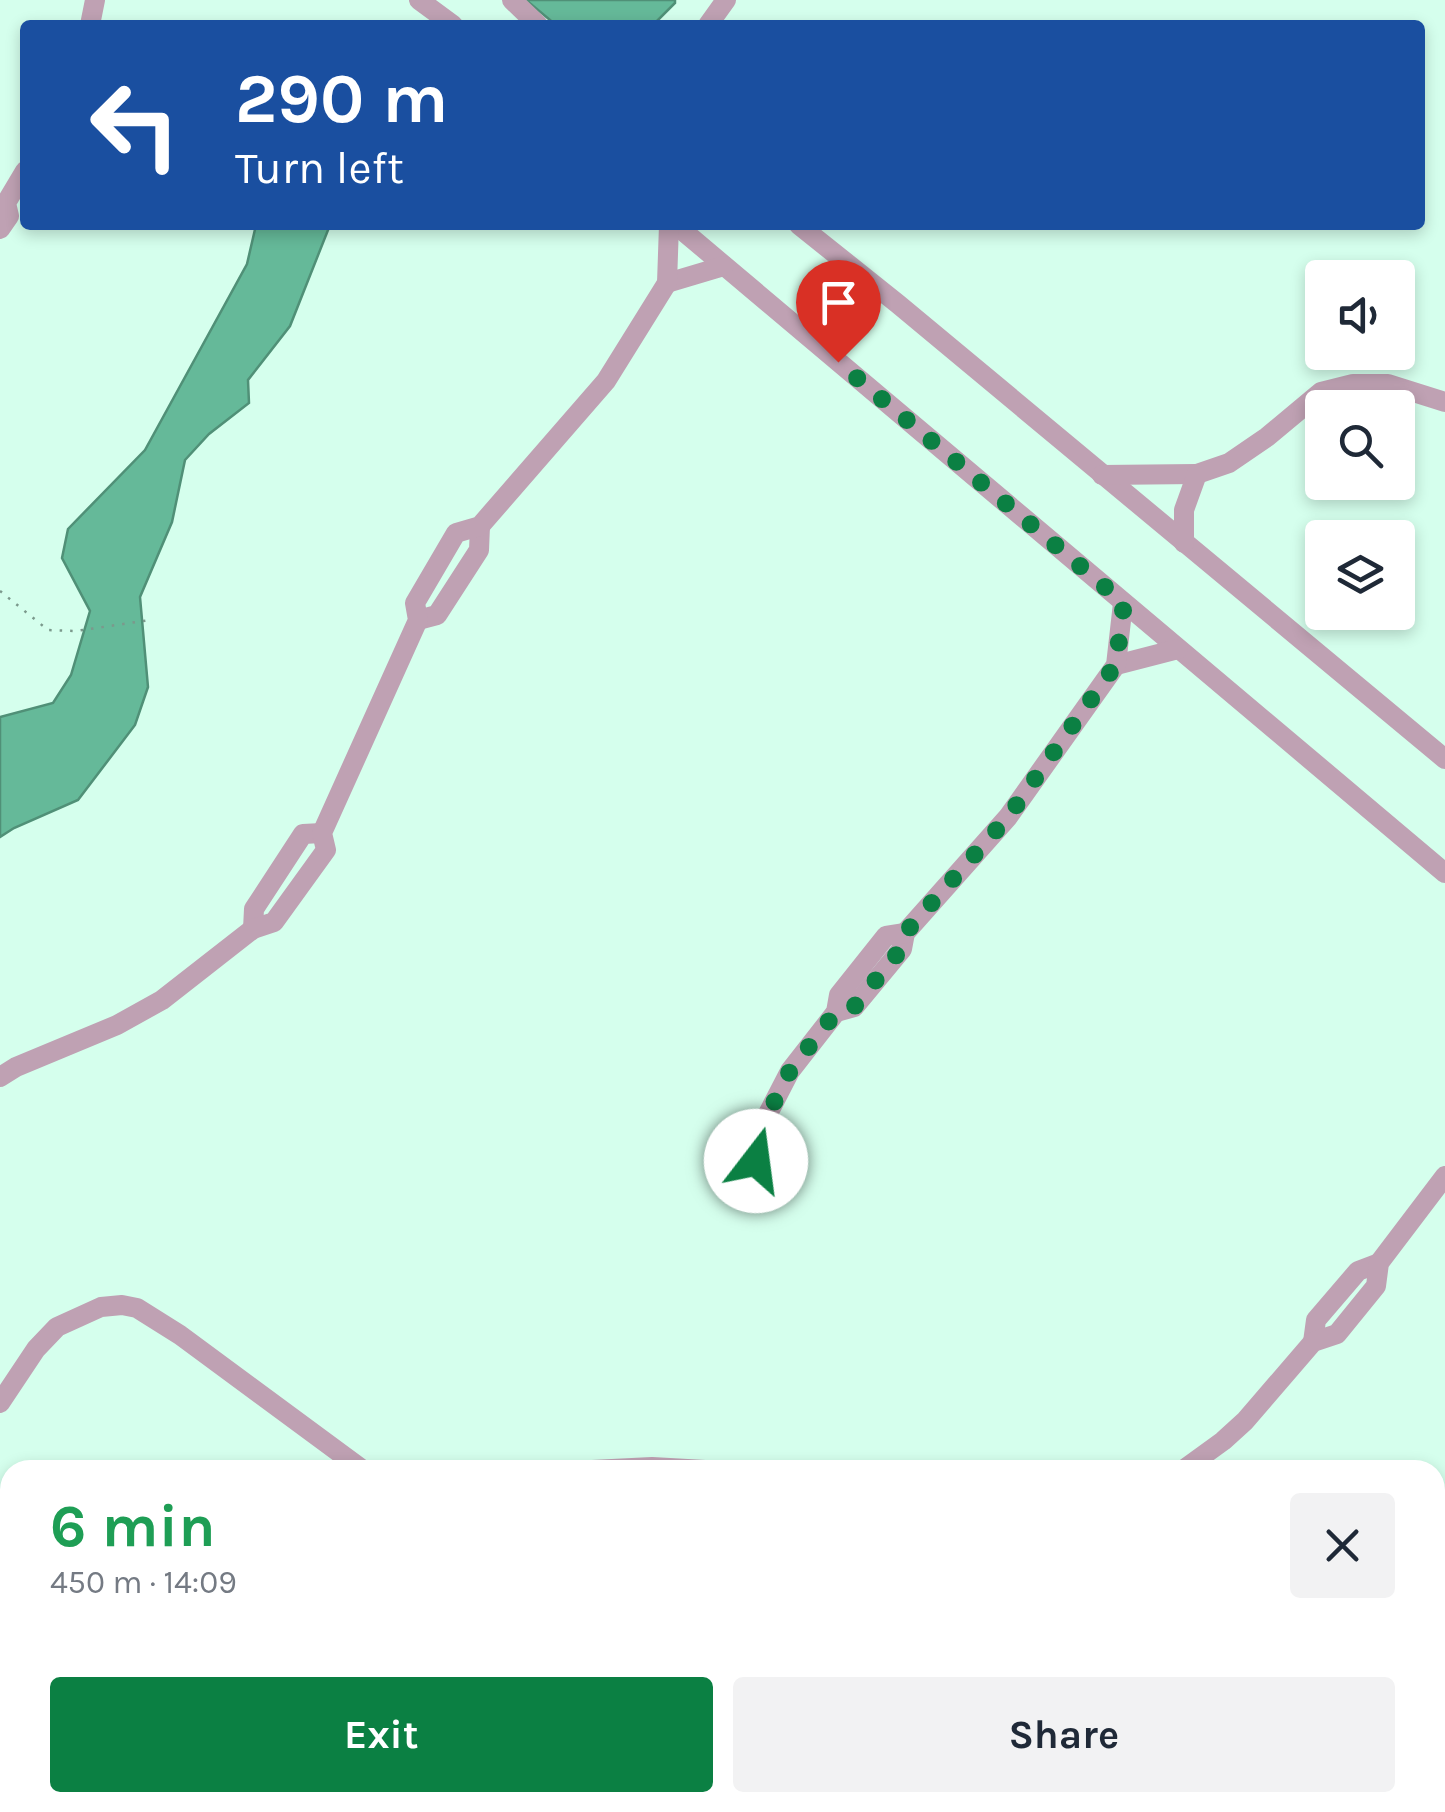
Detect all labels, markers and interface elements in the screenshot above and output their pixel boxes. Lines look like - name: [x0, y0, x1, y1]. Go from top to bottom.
- text: 290 m: [235, 58, 448, 140]
- icon: left: [70, 60, 200, 190]
- text: Turn left: [235, 142, 404, 194]
- pin: [796, 260, 881, 363]
- map controls: [1305, 260, 1415, 630]
- button: sound: [1305, 260, 1415, 370]
- icon: arrive: [811, 275, 866, 330]
- button: search: [1305, 390, 1415, 500]
- button: layers: [1305, 520, 1415, 630]
- position arrow: [704, 1109, 808, 1213]
- text: 6 min: [50, 1491, 216, 1561]
- button: close: [1290, 1493, 1395, 1598]
- text: 450 m · 14:09: [50, 1564, 237, 1601]
- button: Exit: [50, 1677, 713, 1792]
- button: Share: [733, 1677, 1395, 1792]

